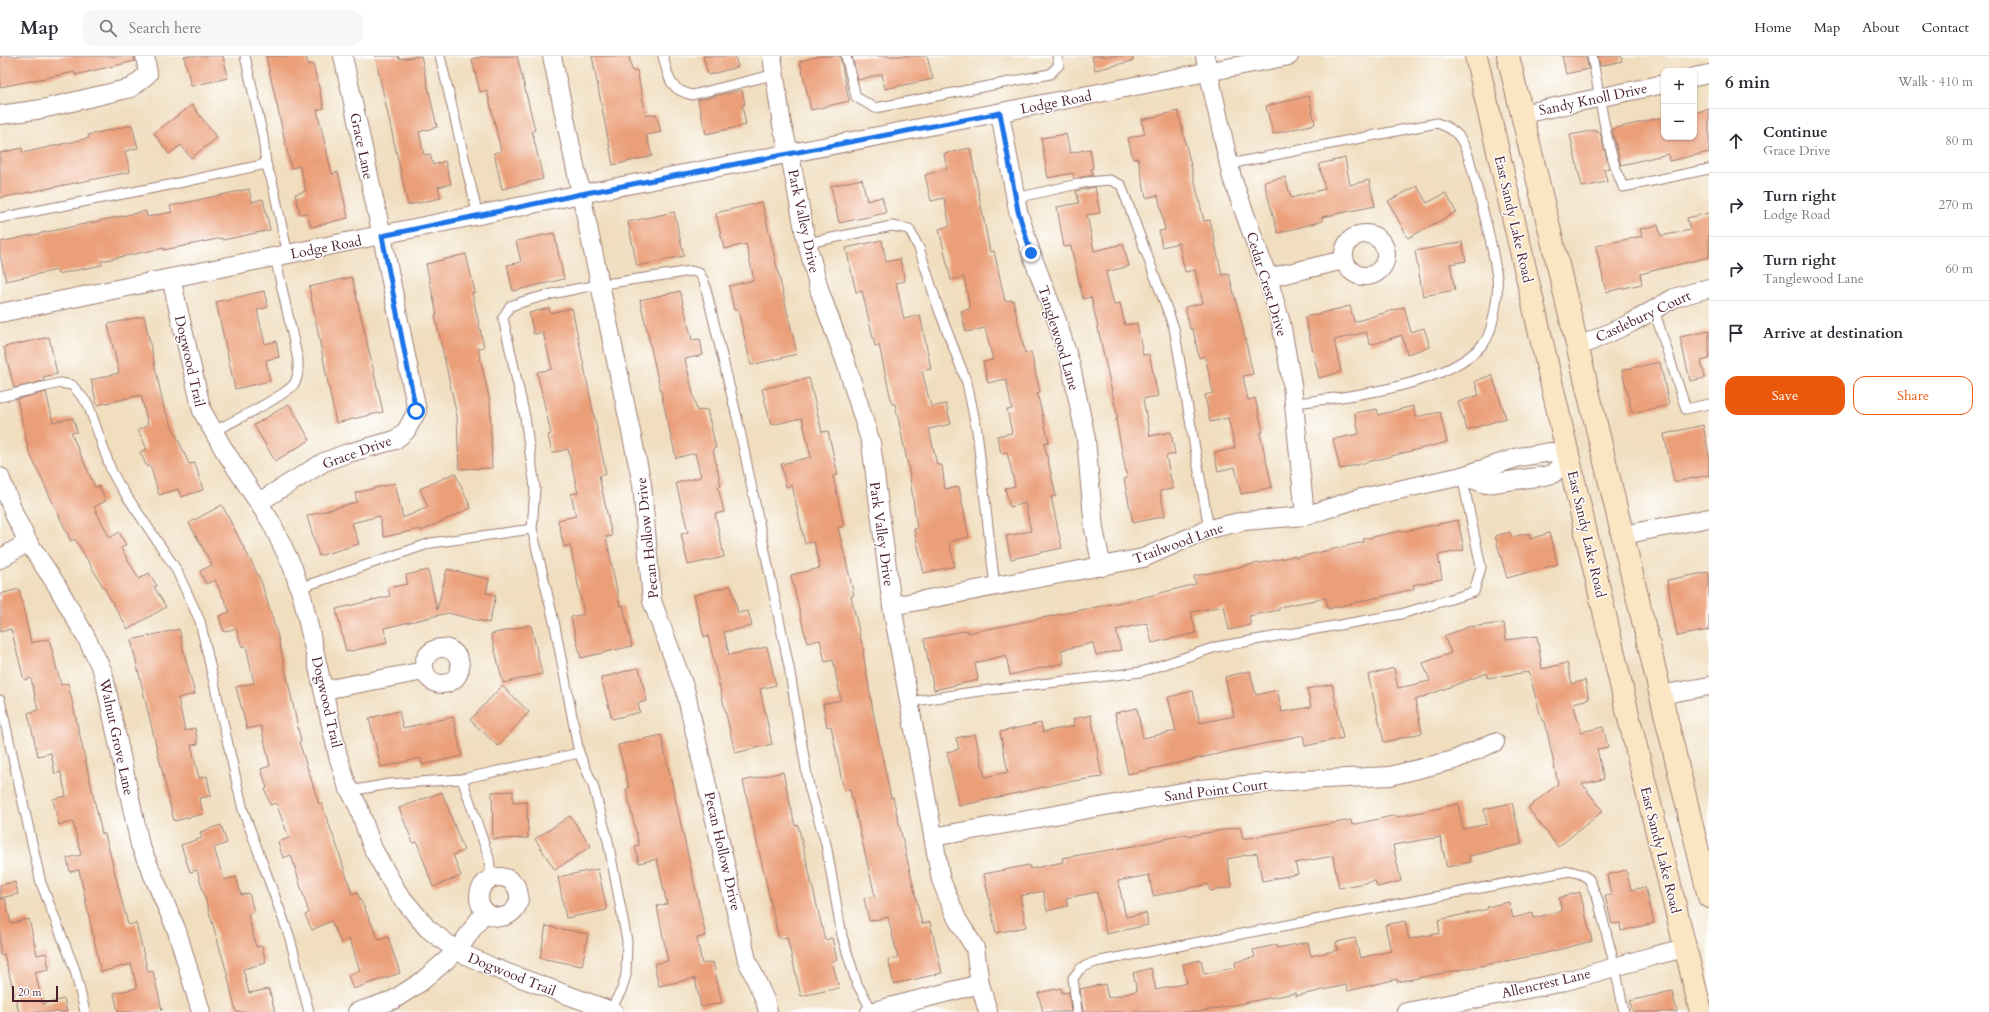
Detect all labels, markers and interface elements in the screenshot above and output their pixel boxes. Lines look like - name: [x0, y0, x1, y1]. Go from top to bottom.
- search box: [83, 10, 363, 46]
- text: Map: [20, 15, 59, 41]
- icon: search: [97, 17, 119, 39]
- text: Search here: [129, 18, 201, 38]
- text: Home: [1754, 18, 1792, 37]
- text: Map: [1814, 18, 1840, 37]
- text: About: [1862, 18, 1899, 37]
- text: Contact: [1921, 18, 1969, 37]
- map controls: [1661, 68, 1697, 140]
- button: +: [1661, 68, 1697, 104]
- text: 6 min: [1725, 71, 1770, 94]
- text: Walk · 410 m: [1898, 73, 1973, 91]
- street label: Sandy Knoll Drive: [1537, 79, 1649, 120]
- street label: Lodge Road: [1019, 86, 1094, 119]
- button: −: [1661, 104, 1697, 140]
- street label: Grace Lane: [345, 111, 378, 181]
- text: Continue: [1763, 122, 1828, 142]
- icon: ahead: [1725, 130, 1747, 152]
- text: 80 m: [1945, 132, 1973, 150]
- text: Grace Drive: [1763, 142, 1830, 160]
- street label: East Sandy Lake Road: [1490, 154, 1538, 285]
- street label: Park Valley Drive: [783, 168, 824, 275]
- text: Turn right: [1763, 186, 1836, 206]
- icon: right: [1725, 194, 1747, 216]
- text: 270 m: [1939, 196, 1973, 214]
- text: Lodge Road: [1763, 206, 1830, 224]
- street label: Cedar Crest Drive: [1242, 230, 1291, 339]
- street label: Lodge Road: [289, 231, 364, 264]
- route end: [1022, 244, 1040, 262]
- text: Turn right: [1763, 250, 1836, 270]
- icon: right: [1725, 258, 1747, 280]
- text: 60 m: [1945, 260, 1973, 278]
- text: Tanglewood Lane: [1763, 270, 1864, 288]
- street label: Tanglewood Lane: [1034, 284, 1083, 393]
- street label: Castlebury Court: [1593, 286, 1694, 347]
- street label: Dogwood Trail: [170, 314, 209, 409]
- icon: arrive: [1725, 322, 1747, 344]
- text: Arrive at destination: [1763, 323, 1903, 343]
- button: Save: [1725, 376, 1845, 415]
- button: Share: [1853, 376, 1973, 415]
- route start: [407, 402, 425, 420]
- street label: Grace Drive: [320, 431, 395, 474]
- street label: East Sandy Lake Road: [1563, 469, 1611, 600]
- street label: Pecan Hollow Drive: [632, 476, 663, 599]
- street label: Park Valley Drive: [865, 480, 898, 588]
- street label: Trailwood Lane: [1130, 518, 1226, 569]
- street label: Dogwood Trail: [307, 655, 346, 750]
- street label: Walnut Grove Lane: [95, 676, 138, 797]
- street label: Sand Point Court: [1163, 775, 1269, 806]
- street label: East Sandy Lake Road: [1636, 785, 1686, 916]
- street label: Pecan Hollow Drive: [700, 790, 745, 912]
- street label: Dogwood Trail: [465, 948, 559, 1001]
- street label: Allencrest Lane: [1500, 964, 1593, 1003]
- scale bar: [12, 984, 58, 1003]
- text: 20 m: [18, 985, 42, 1000]

